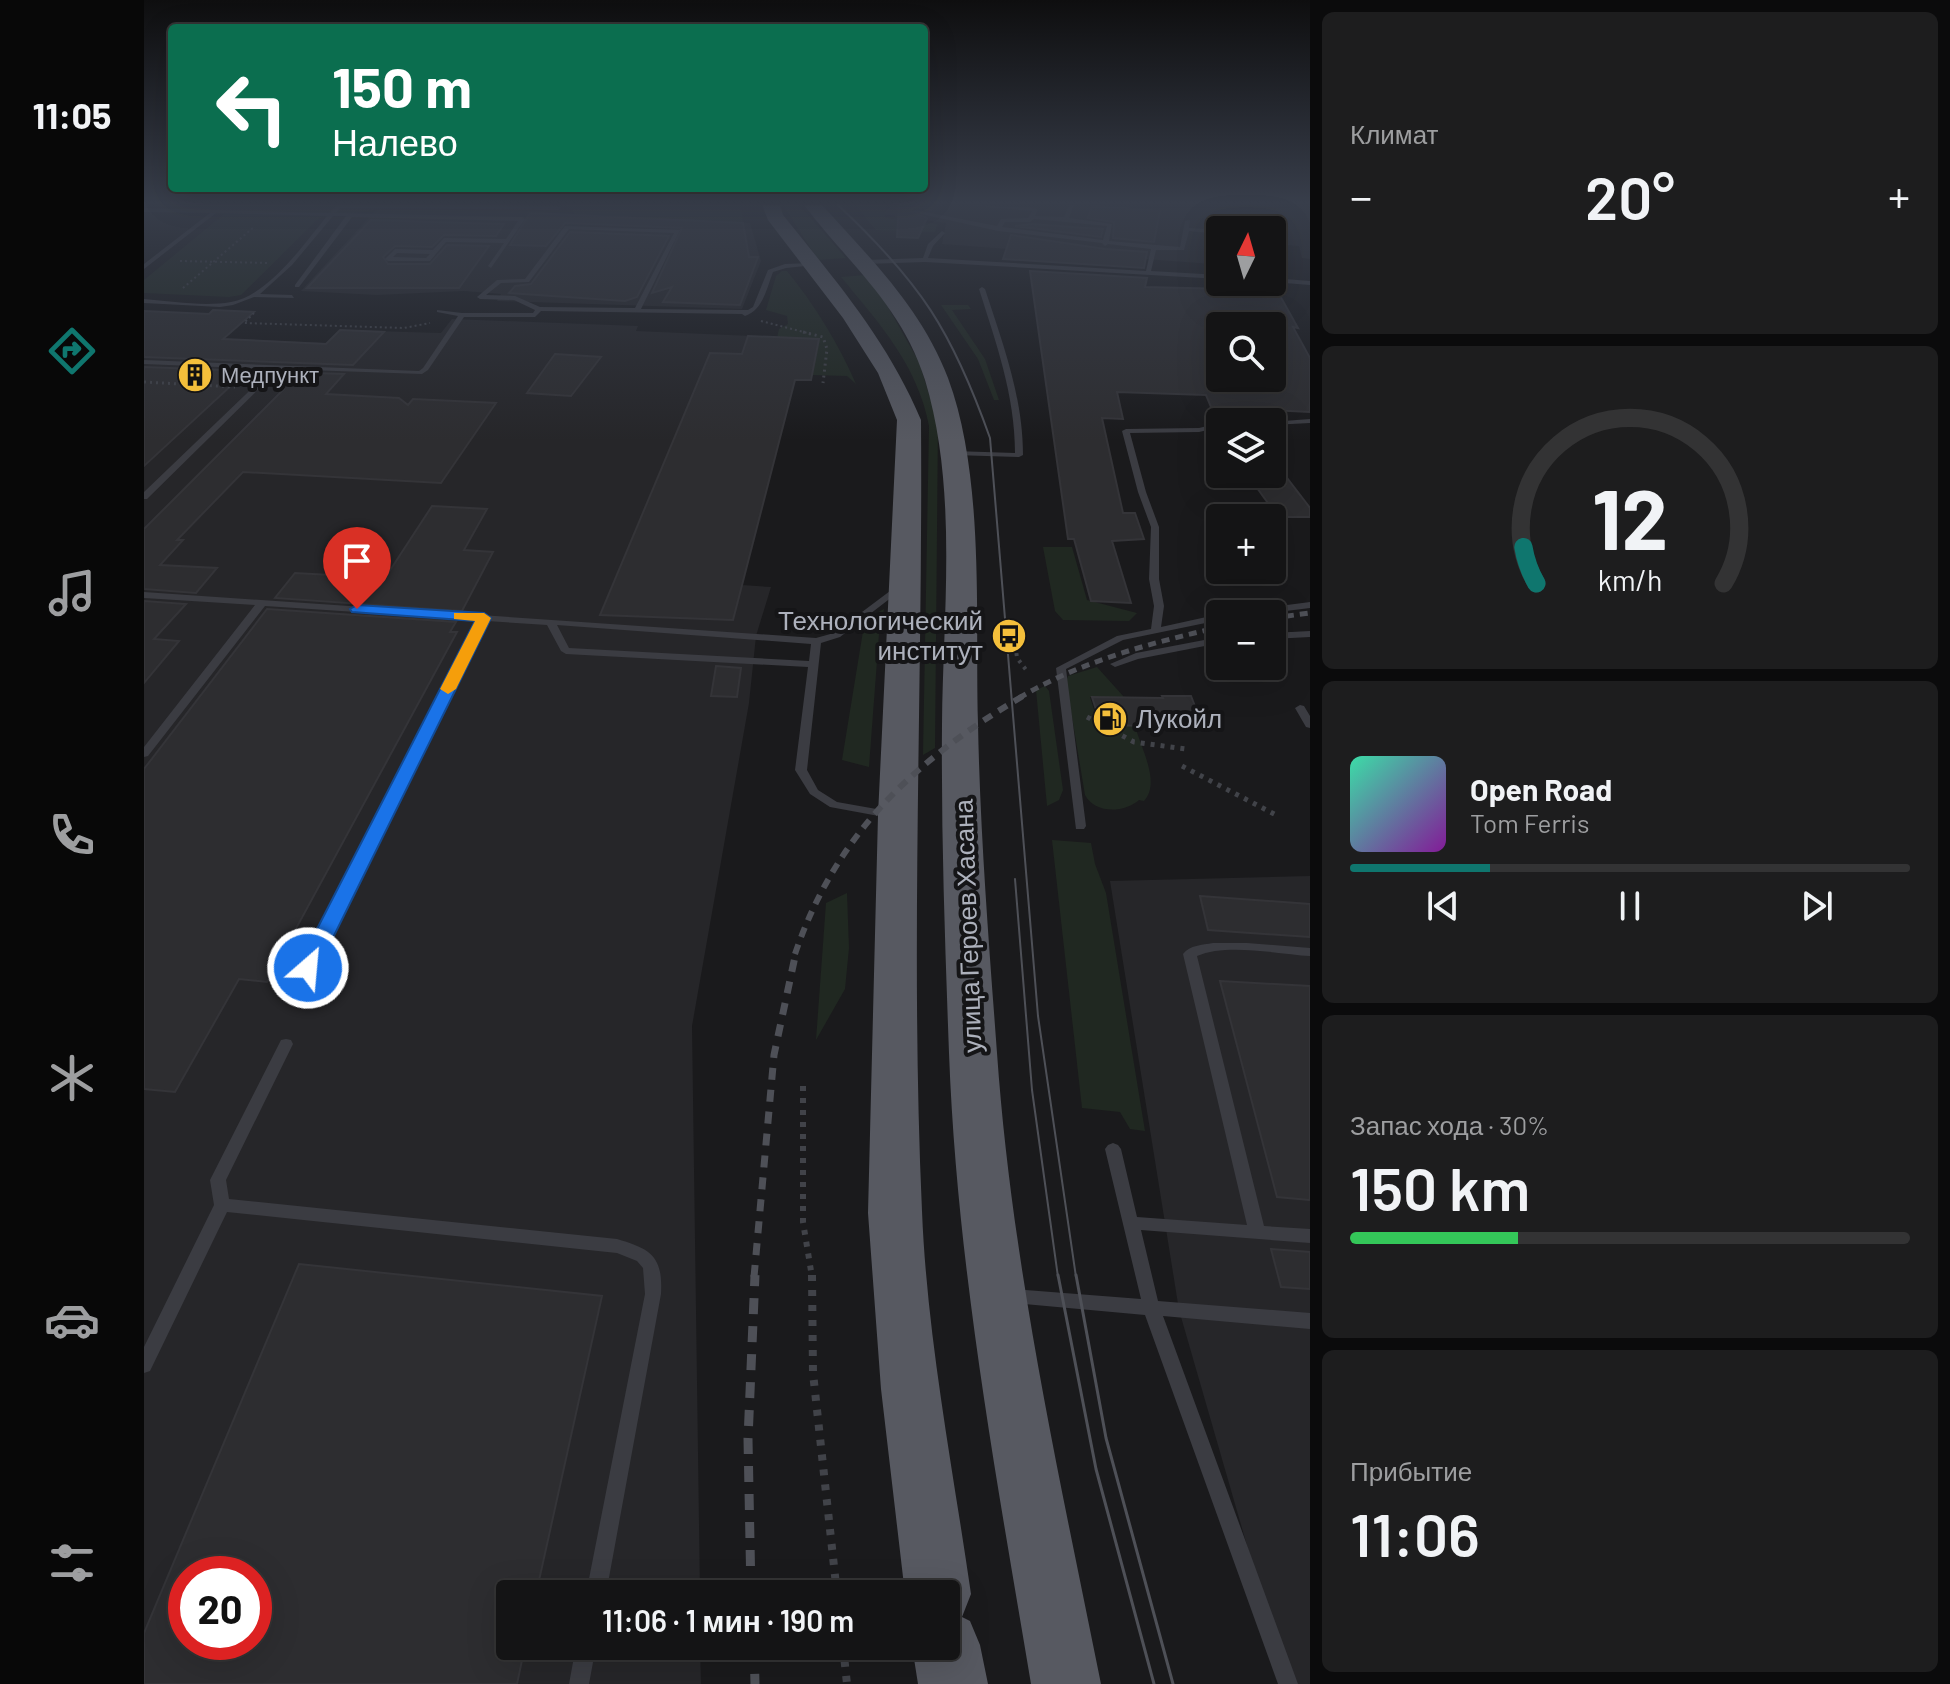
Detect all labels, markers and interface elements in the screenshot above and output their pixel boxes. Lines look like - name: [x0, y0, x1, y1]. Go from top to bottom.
- text: 150 m: [332, 52, 472, 119]
- icon: left: [200, 56, 304, 160]
- text: 11:05: [33, 93, 111, 136]
- text: Климат: [1350, 118, 1439, 149]
- text: Налево: [332, 120, 458, 163]
- text: 20°: [1585, 160, 1675, 232]
- text: −: [1350, 169, 1372, 222]
- text: +: [1888, 169, 1910, 222]
- north arrow: [1206, 216, 1286, 296]
- map controls: [1206, 216, 1286, 680]
- button: search: [1206, 312, 1286, 392]
- icon: directions: [44, 323, 100, 379]
- building icon: Медпункт: [176, 356, 214, 394]
- place label: Медпункт: [221, 361, 319, 388]
- button: layers: [1206, 408, 1286, 488]
- text: 12: [1592, 466, 1668, 566]
- button: +: [1206, 504, 1286, 584]
- pin: [323, 527, 391, 609]
- icon: arrive: [335, 539, 379, 583]
- text: km/h: [1598, 562, 1662, 597]
- icon: music: [44, 565, 100, 621]
- button: −: [1206, 600, 1286, 680]
- place label: Технологический институт: [778, 604, 983, 665]
- bus stop icon: Технологический институт: [990, 617, 1028, 655]
- fuel station icon: Лукойл: [1091, 700, 1129, 738]
- place label: Лукойл: [1136, 702, 1222, 733]
- text: Open Road: [1470, 771, 1612, 807]
- street label: улица Героев Хасана: [947, 798, 986, 1053]
- icon: phone: [44, 807, 100, 863]
- text: Tom Ferris: [1470, 807, 1590, 838]
- icon: previous: [1421, 884, 1465, 928]
- icon: pause: [1608, 884, 1652, 928]
- icon: next: [1795, 884, 1839, 928]
- position arrow: [266, 926, 350, 1010]
- icon: climate: [44, 1050, 100, 1106]
- text: Запас хода · 30%: [1350, 1109, 1549, 1140]
- text: 150 km: [1350, 1151, 1530, 1223]
- icon: car: [44, 1292, 100, 1348]
- text: Прибытие: [1350, 1455, 1472, 1486]
- text: 11:06: [1350, 1497, 1480, 1569]
- icon: filters: [44, 1535, 100, 1591]
- speed limit sign: 20: [168, 1556, 272, 1660]
- text: 11:06 · 1 мин · 190 m: [602, 1602, 854, 1638]

